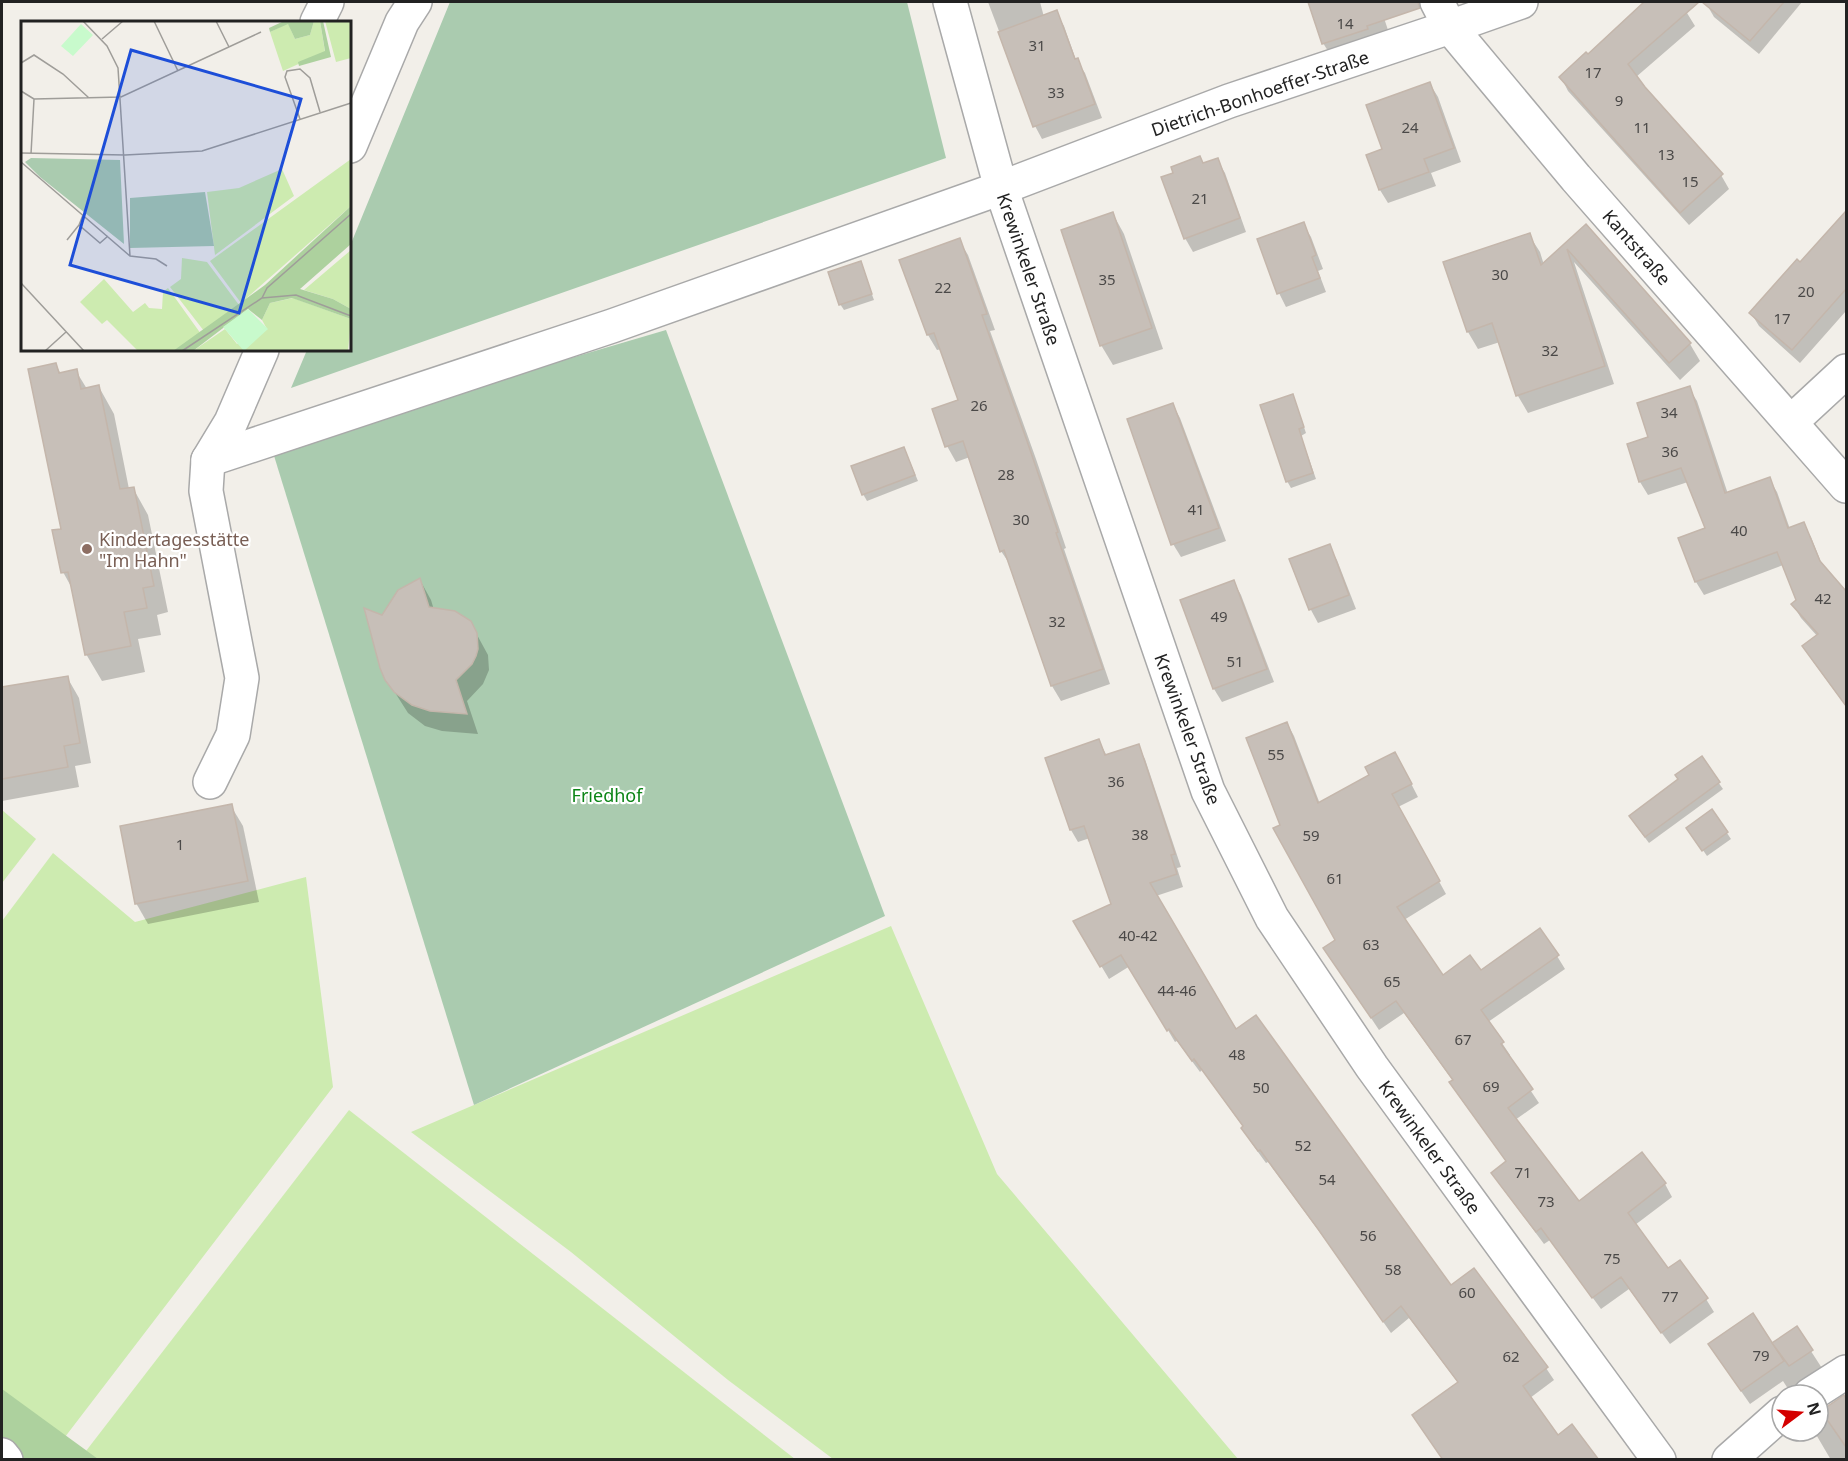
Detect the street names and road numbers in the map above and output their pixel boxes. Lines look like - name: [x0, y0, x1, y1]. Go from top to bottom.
- street label: Dietrich-Bonhoeffer-Straße: [1148, 44, 1372, 142]
- street label: Krewinkeler Straße: [992, 190, 1066, 348]
- street label: Kantstraße: [1598, 204, 1676, 290]
- street label: Krewinkeler Straße: [1149, 650, 1227, 808]
- street label: Krewinkeler Straße: [1373, 1075, 1487, 1219]

